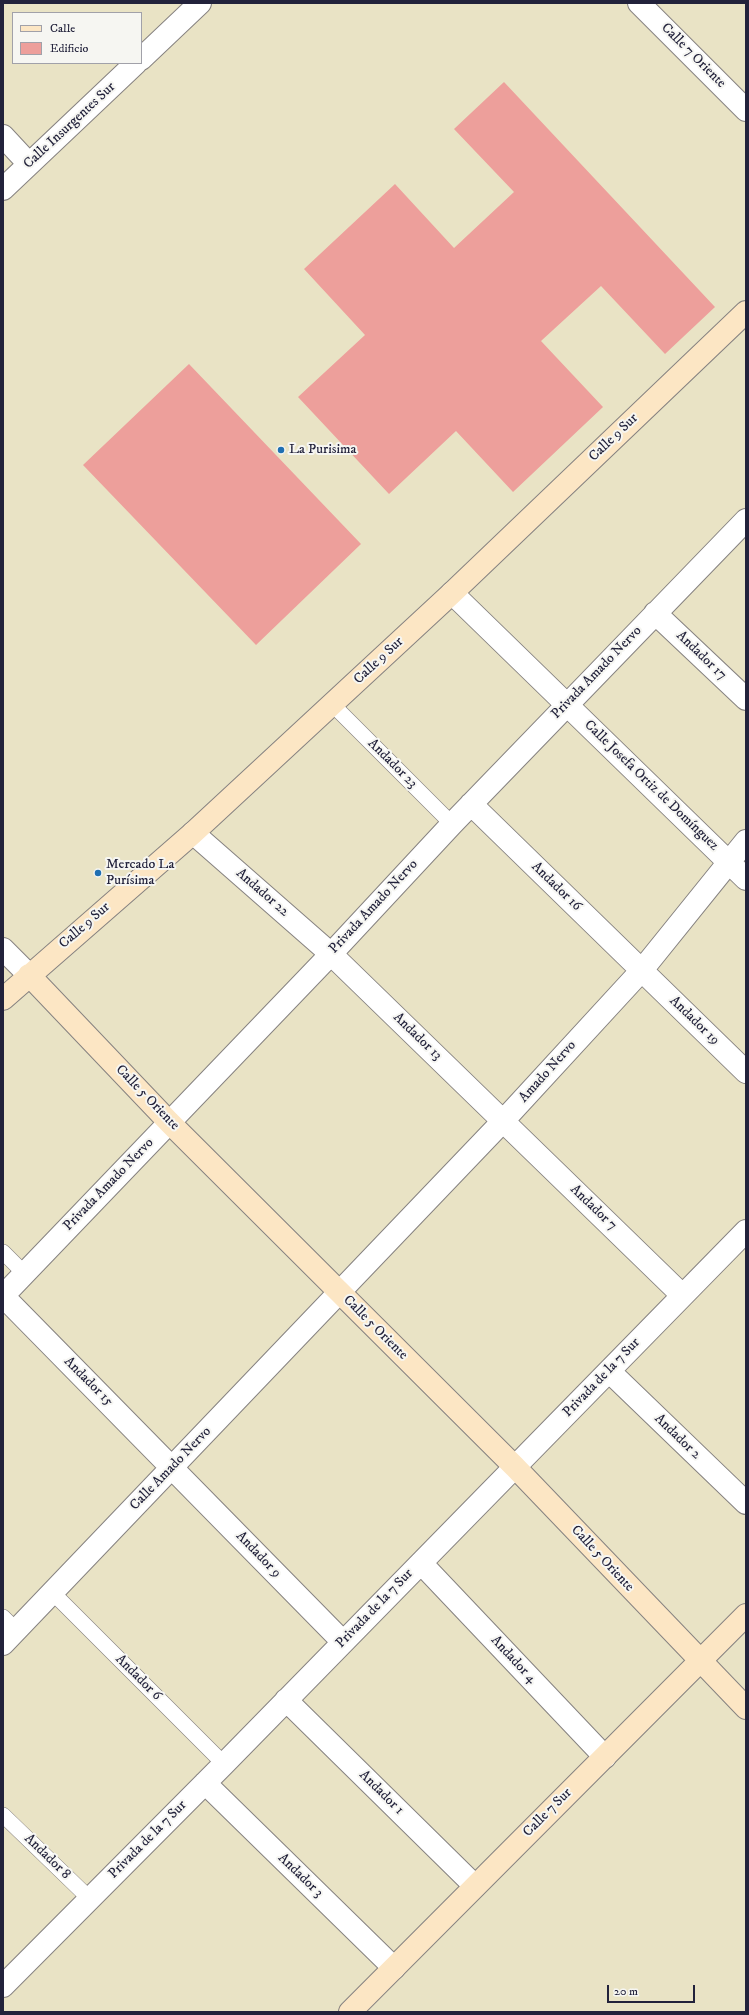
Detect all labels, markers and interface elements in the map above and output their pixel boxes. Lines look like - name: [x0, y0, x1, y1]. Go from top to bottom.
- legend: [12, 12, 142, 64]
- street label: Calle 7 Oriente: [657, 20, 729, 92]
- text: Calle: [50, 21, 75, 36]
- text: Edificio: [50, 41, 88, 56]
- street label: Calle Insurgentes Sur: [21, 79, 119, 173]
- street label: Calle 9 Sur: [586, 411, 642, 465]
- place label: La Purisima: [289, 442, 356, 458]
- marker: La Purisima: [276, 445, 286, 455]
- street label: Privada Amado Nervo: [548, 623, 646, 723]
- street label: Andador 17: [672, 628, 730, 684]
- street label: Calle 9 Sur: [351, 634, 407, 688]
- street label: Calle Josefa Ortiz de Domínguez: [580, 717, 722, 855]
- street label: Andador 23: [364, 736, 420, 792]
- street label: Privada Amado Nervo: [326, 856, 422, 958]
- place label: Mercado La Purísima: [106, 857, 174, 890]
- street label: Andador 16: [527, 859, 585, 915]
- street label: Andador 22: [232, 865, 292, 921]
- marker: Mercado La Purísima: [93, 868, 103, 878]
- street label: Calle 9 Sur: [56, 899, 114, 953]
- street label: Andador 19: [665, 993, 723, 1049]
- street label: Andador 13: [389, 1010, 445, 1064]
- street label: Amado Nervo: [516, 1038, 580, 1106]
- street label: Calle 5 Oriente: [112, 1062, 182, 1134]
- street label: Privada Amado Nervo: [60, 1135, 158, 1235]
- street label: Andador 7: [566, 1182, 620, 1234]
- street label: Calle 5 Oriente: [339, 1292, 411, 1364]
- street label: Privada de la 7 Sur: [560, 1335, 644, 1421]
- street label: Andador 15: [60, 1354, 116, 1410]
- street label: Andador 2: [650, 1411, 704, 1463]
- street label: Calle Amado Nervo: [127, 1424, 215, 1514]
- street label: Calle 5 Oriente: [567, 1522, 637, 1596]
- street label: Andador 9: [232, 1528, 284, 1582]
- street label: Privada de la 7 Sur: [333, 1566, 417, 1652]
- street label: Andador 4: [487, 1633, 539, 1687]
- street label: Andador 6: [111, 1651, 165, 1705]
- street label: Andador 1: [355, 1767, 407, 1819]
- street label: Calle 7 Sur: [520, 1785, 576, 1841]
- street label: Privada de la 7 Sur: [105, 1797, 191, 1883]
- street label: Andador 8: [20, 1831, 74, 1883]
- street label: Andador 3: [274, 1850, 326, 1902]
- scale bar: [609, 1977, 697, 2003]
- text: 20 m: [614, 1984, 638, 1999]

